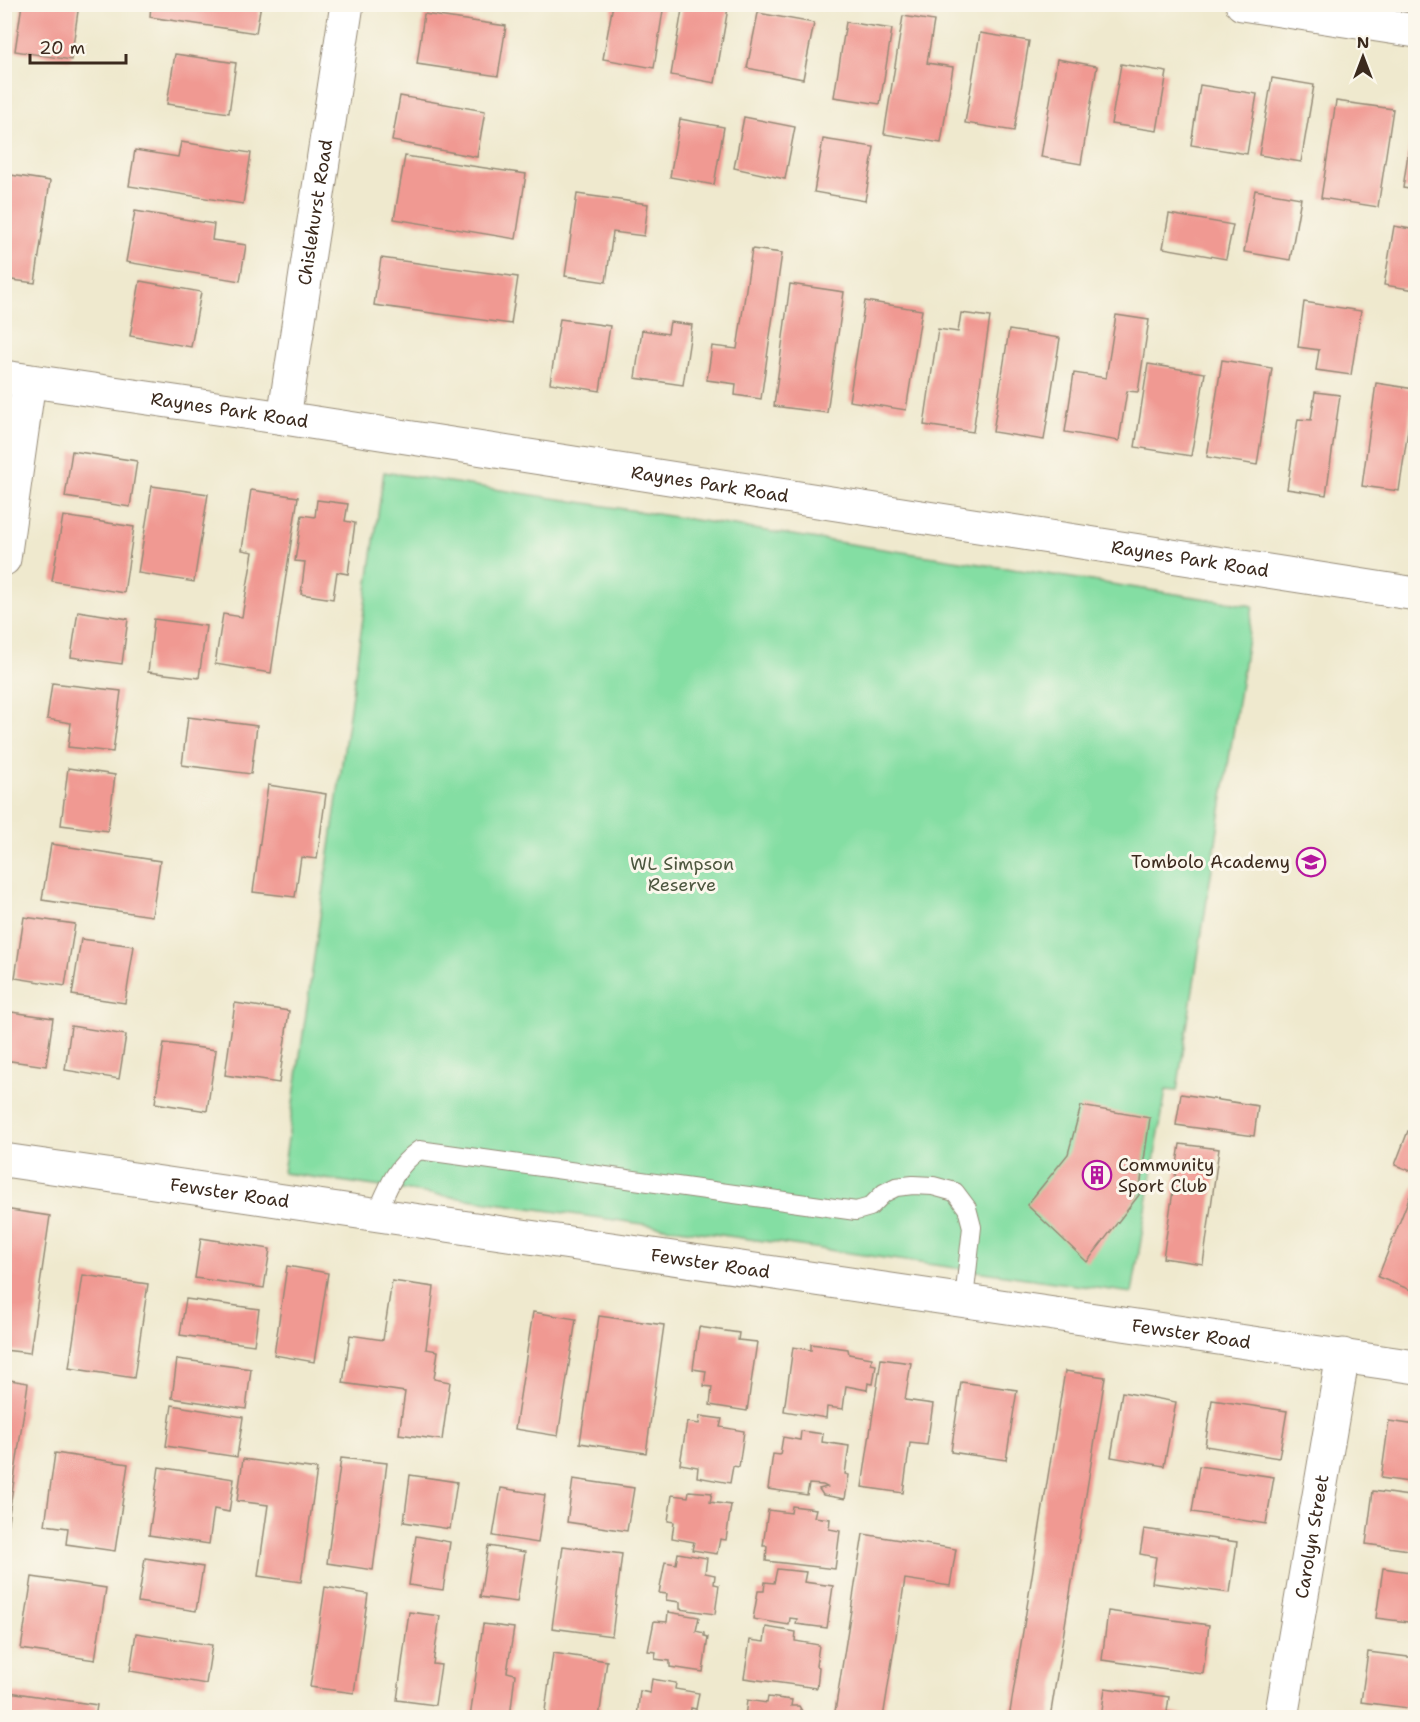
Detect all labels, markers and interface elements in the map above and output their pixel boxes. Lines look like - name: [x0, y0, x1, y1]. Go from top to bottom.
- scale bar: [30, 27, 126, 65]
- north arrow: [1333, 27, 1393, 87]
- text: N: [1357, 32, 1369, 53]
- text: 20 m: [39, 36, 85, 60]
- street label: Chislehurst Road: [292, 138, 338, 287]
- street label: Raynes Park Road: [149, 387, 310, 434]
- street label: Raynes Park Road: [629, 460, 790, 508]
- street label: Raynes Park Road: [1110, 535, 1271, 583]
- school or university icon: Tombolo Academy: [1295, 846, 1327, 878]
- place label: Tombolo Academy: [1131, 850, 1290, 874]
- park label: WL Simpson Reserve: [630, 852, 734, 897]
- place label: Community Sport Club: [1118, 1153, 1214, 1198]
- building icon: Community Sport Club: [1081, 1159, 1113, 1191]
- street label: Fewster Road: [168, 1172, 291, 1214]
- street label: Fewster Road: [649, 1243, 772, 1284]
- street label: Fewster Road: [1130, 1313, 1253, 1355]
- street label: Carolyn Street: [1290, 1473, 1334, 1601]

